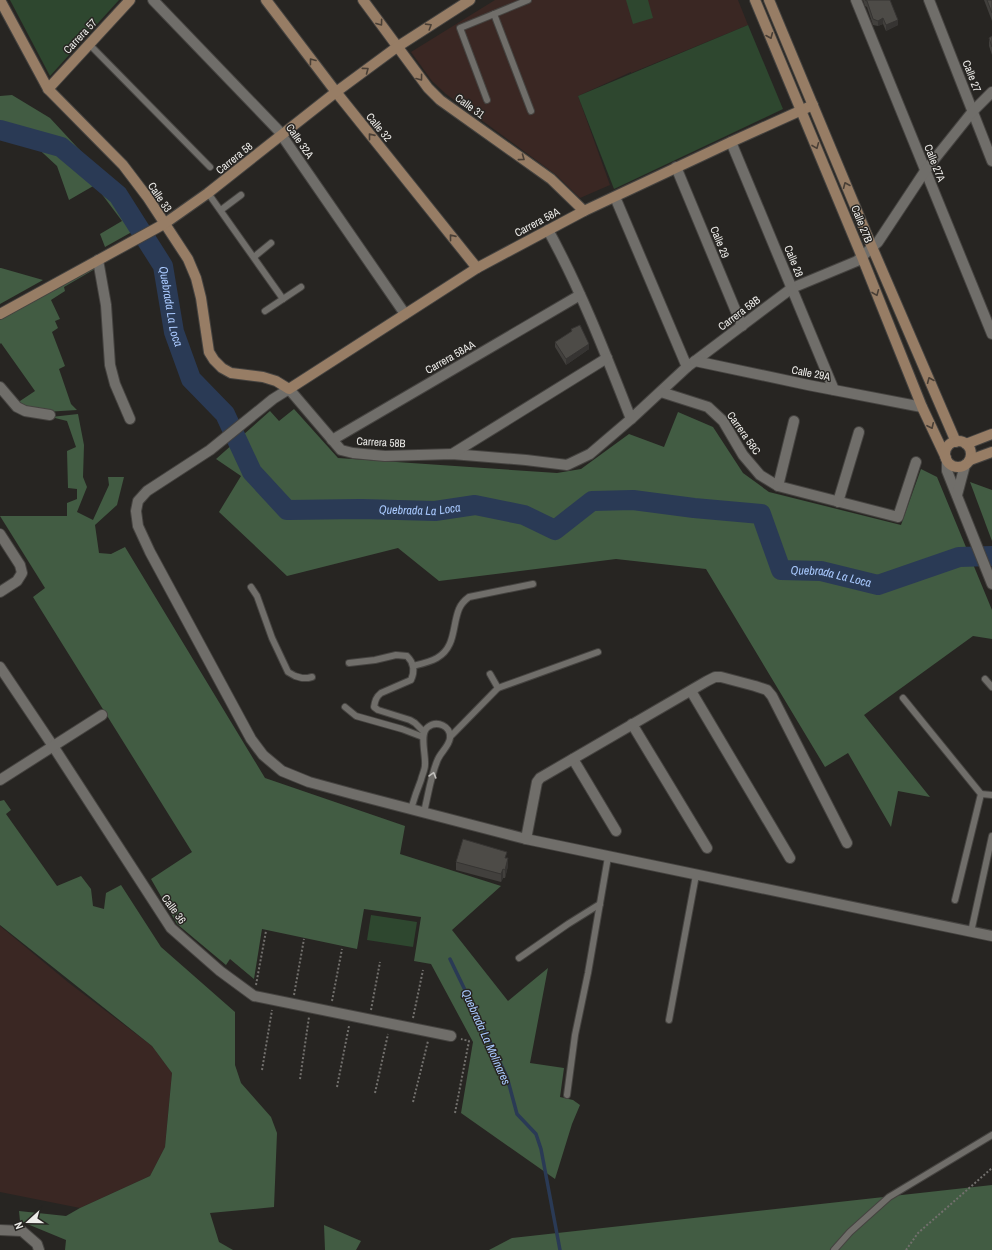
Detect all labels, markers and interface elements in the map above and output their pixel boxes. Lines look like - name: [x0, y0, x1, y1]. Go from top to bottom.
- street label: Carrera 57: [60, 15, 100, 57]
- one-way arrow: [375, 19, 382, 26]
- one-way arrow: [425, 23, 432, 30]
- one-way arrow: [765, 31, 773, 39]
- street label: Calle 27: [960, 58, 984, 94]
- one-way arrow: [310, 59, 317, 66]
- one-way arrow: [362, 67, 369, 74]
- one-way arrow: [415, 74, 423, 81]
- street label: Calle 31: [452, 91, 488, 121]
- street label: Calle 32: [363, 110, 395, 144]
- street label: Calle 32A: [283, 121, 318, 162]
- one-way arrow: [369, 133, 376, 140]
- street label: Carrera 58: [213, 139, 255, 177]
- street label: Calle 27A: [921, 142, 949, 185]
- one-way arrow: [812, 143, 820, 150]
- one-way arrow: [517, 153, 524, 160]
- street label: Calle 33: [145, 179, 175, 215]
- one-way arrow: [843, 181, 851, 188]
- street label: Calle 27B: [848, 203, 876, 245]
- street label: Carrera 58A: [512, 204, 563, 240]
- street label: Calle 29: [707, 224, 733, 260]
- one-way arrow: [450, 235, 457, 242]
- street label: Calle 28: [781, 243, 807, 279]
- water label: Quebrada La Loca: [155, 265, 187, 349]
- one-way arrow: [872, 289, 880, 296]
- street label: Carrera 58B: [715, 293, 763, 333]
- street label: Carrera 58AA: [423, 337, 478, 377]
- street label: Calle 29A: [790, 362, 832, 384]
- one-way arrow: [926, 377, 934, 384]
- street label: Carrera 58C: [724, 409, 764, 458]
- one-way arrow: [926, 422, 934, 429]
- street label: Carrera 58B: [356, 434, 406, 450]
- water label: Quebrada La Loca: [379, 499, 462, 519]
- water label: Quebrada La Loca: [791, 562, 873, 591]
- one-way arrow: [428, 771, 437, 778]
- street label: Calle 36: [159, 891, 189, 927]
- water label: Quebrada La Molinares: [458, 987, 514, 1088]
- north arrow: [8, 1202, 48, 1242]
- text: N: [11, 1220, 26, 1231]

